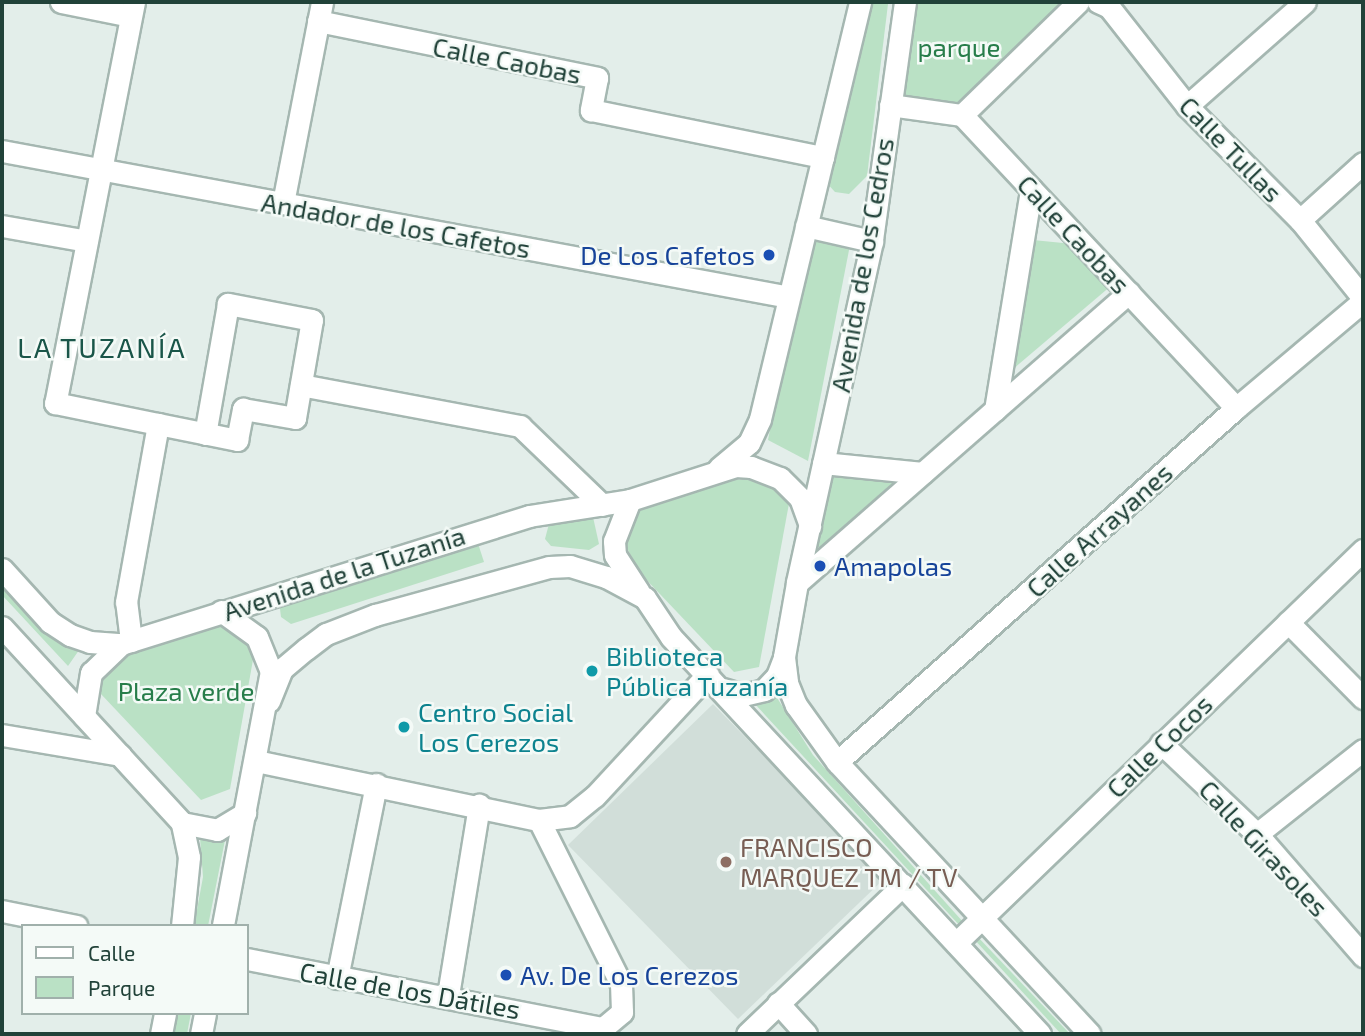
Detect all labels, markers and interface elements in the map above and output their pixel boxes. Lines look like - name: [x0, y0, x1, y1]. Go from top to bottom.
- street label: Calle Caobas: [430, 30, 584, 90]
- park label: parque: [917, 31, 1001, 63]
- street label: Calle Tullas: [1173, 90, 1289, 208]
- street label: Avenida de los Cedros: [824, 135, 900, 395]
- street label: Calle Caobas: [1011, 168, 1137, 300]
- street label: Andador de los Cafetos: [259, 186, 533, 264]
- place label: De Los Cafetos: [580, 239, 755, 271]
- marker: De Los Cafetos: [761, 247, 777, 263]
- district label: LA TUZANÍA: [18, 330, 186, 364]
- street label: Calle Arrayanes: [1020, 456, 1178, 604]
- street label: Avenida de la Tuzanía: [219, 519, 469, 627]
- place label: Amapolas: [834, 550, 952, 582]
- marker: Amapolas: [812, 558, 828, 574]
- place label: Biblioteca Pública Tuzanía: [606, 640, 789, 702]
- marker: Biblioteca Pública Tuzanía: [584, 663, 600, 679]
- park label: Plaza verde: [117, 675, 255, 707]
- street label: Calle Cocos: [1100, 688, 1218, 804]
- place label: Centro Social Los Cerezos: [418, 696, 573, 758]
- marker: Centro Social Los Cerezos: [396, 719, 412, 735]
- street label: Calle Girasoles: [1193, 773, 1335, 923]
- place label: FRANCISCO MARQUEZ TM / TV: [740, 831, 959, 892]
- marker: FRANCISCO MARQUEZ TM / TV: [718, 854, 734, 870]
- legend: [21, 924, 248, 1015]
- text: Calle: [88, 940, 135, 965]
- street label: Calle de los Dátiles: [297, 955, 523, 1025]
- place label: Av. De Los Cerezos: [520, 959, 739, 991]
- marker: Av. De Los Cerezos: [498, 967, 514, 983]
- text: Parque: [88, 975, 155, 1000]

